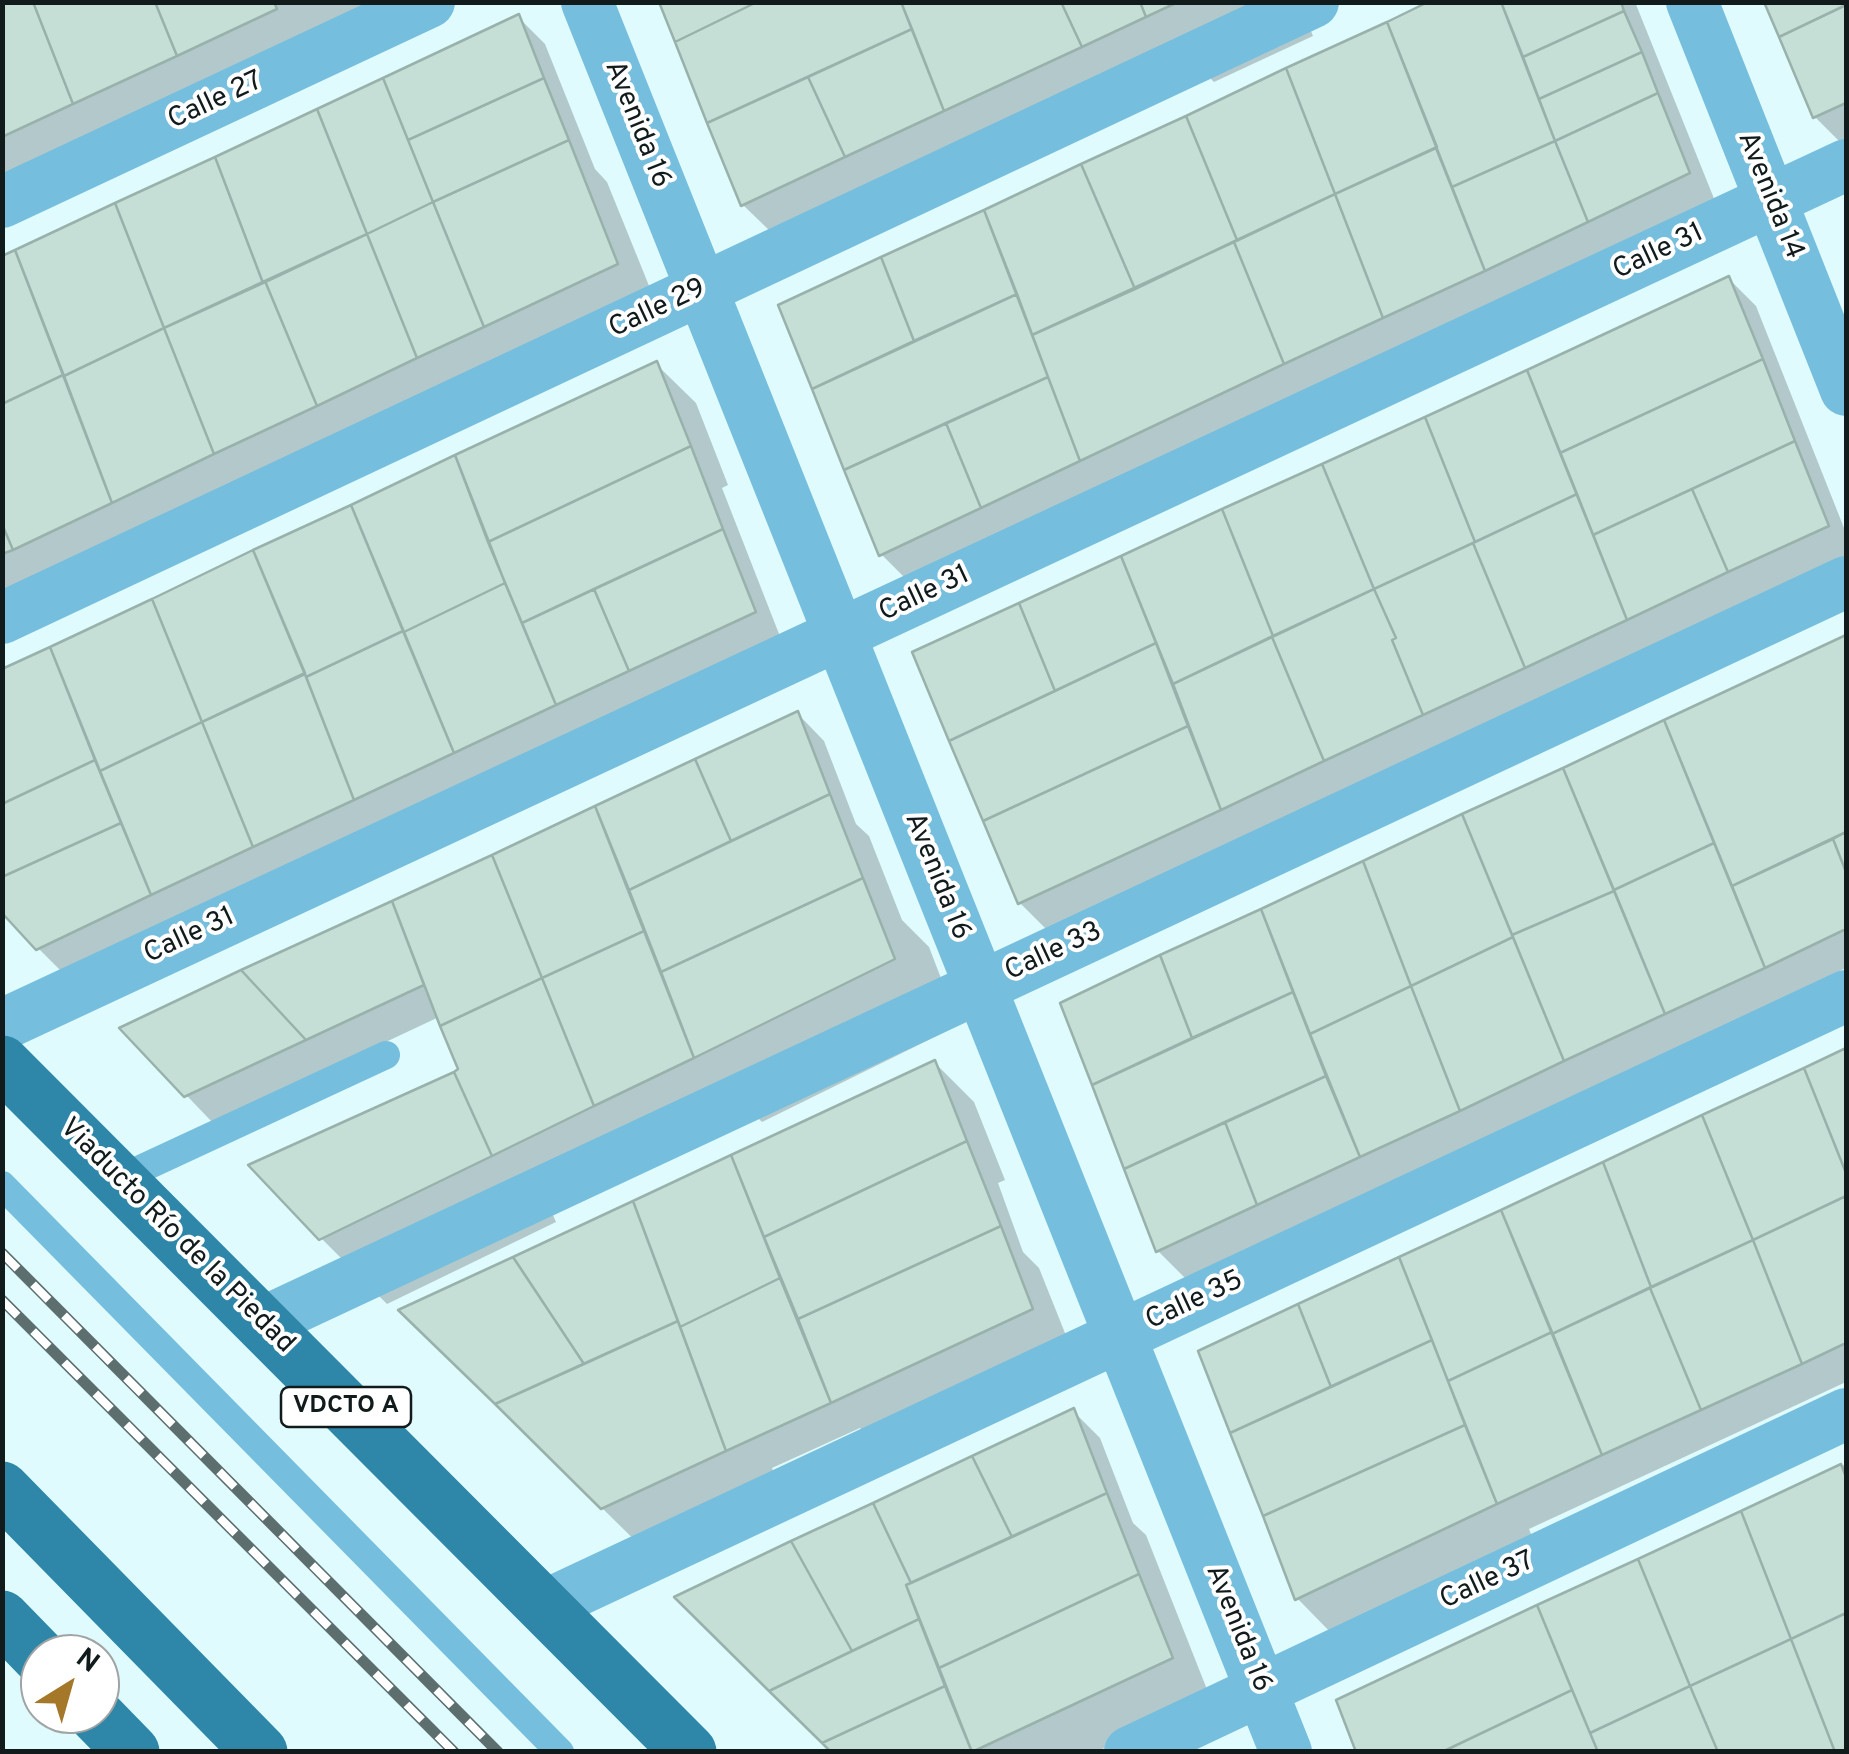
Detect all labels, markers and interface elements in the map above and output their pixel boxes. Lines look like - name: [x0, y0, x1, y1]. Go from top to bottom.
- street label: Avenida 16: [595, 56, 677, 194]
- street label: Calle 27: [163, 66, 269, 138]
- street label: Avenida 14: [1728, 127, 1810, 265]
- street label: Calle 31: [1608, 217, 1710, 289]
- street label: Calle 29: [604, 273, 712, 347]
- street label: Calle 31: [874, 559, 976, 631]
- street label: Avenida 16: [895, 808, 977, 946]
- street label: Calle 31: [139, 901, 241, 973]
- street label: Calle 33: [1000, 916, 1108, 990]
- street label: Viaducto Río de la Piedad: [51, 1112, 301, 1362]
- street label: Calle 35: [1141, 1265, 1249, 1339]
- road number: VDCTO A: [281, 1387, 411, 1427]
- street label: Calle 37: [1435, 1546, 1541, 1618]
- street label: Avenida 16: [1196, 1560, 1278, 1698]
- north arrow: [20, 1634, 120, 1734]
- text: N: [68, 1641, 106, 1682]

